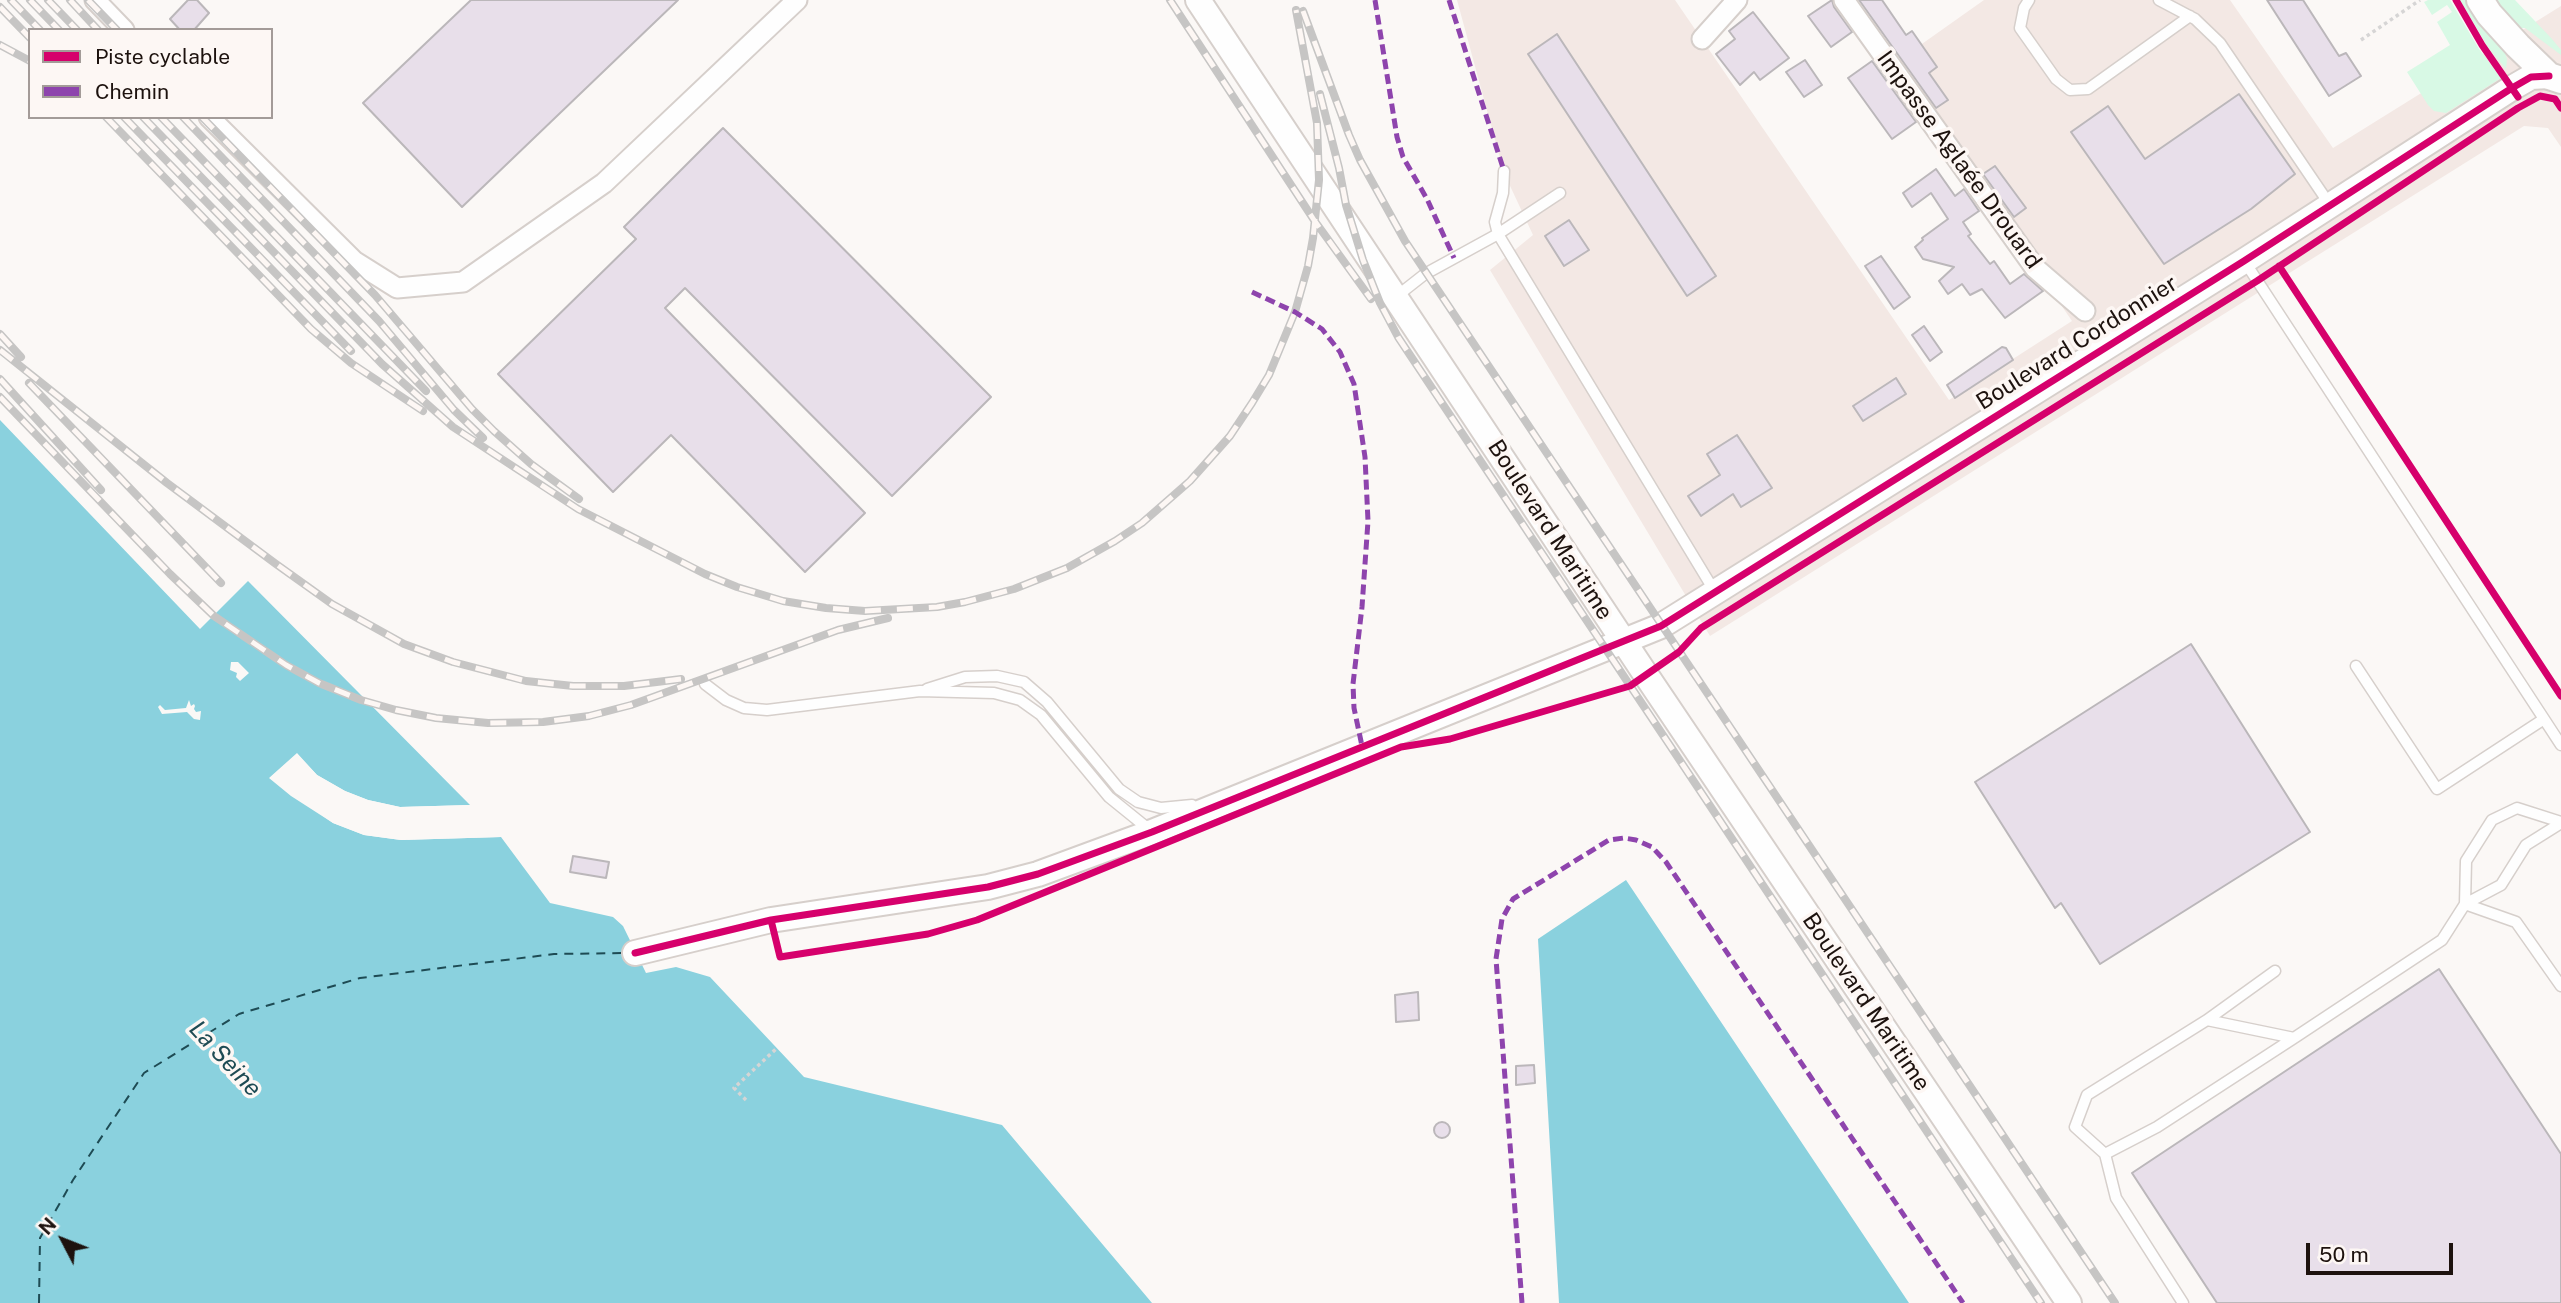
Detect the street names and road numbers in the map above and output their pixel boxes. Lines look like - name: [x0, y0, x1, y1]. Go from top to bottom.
- street label: Impasse Aglaée Drouard: [1871, 46, 2047, 274]
- street label: Boulevard Cordonnier: [1971, 270, 2183, 416]
- street label: Boulevard Maritime: [1482, 435, 1618, 625]
- street label: Boulevard Maritime: [1796, 908, 1936, 1096]

